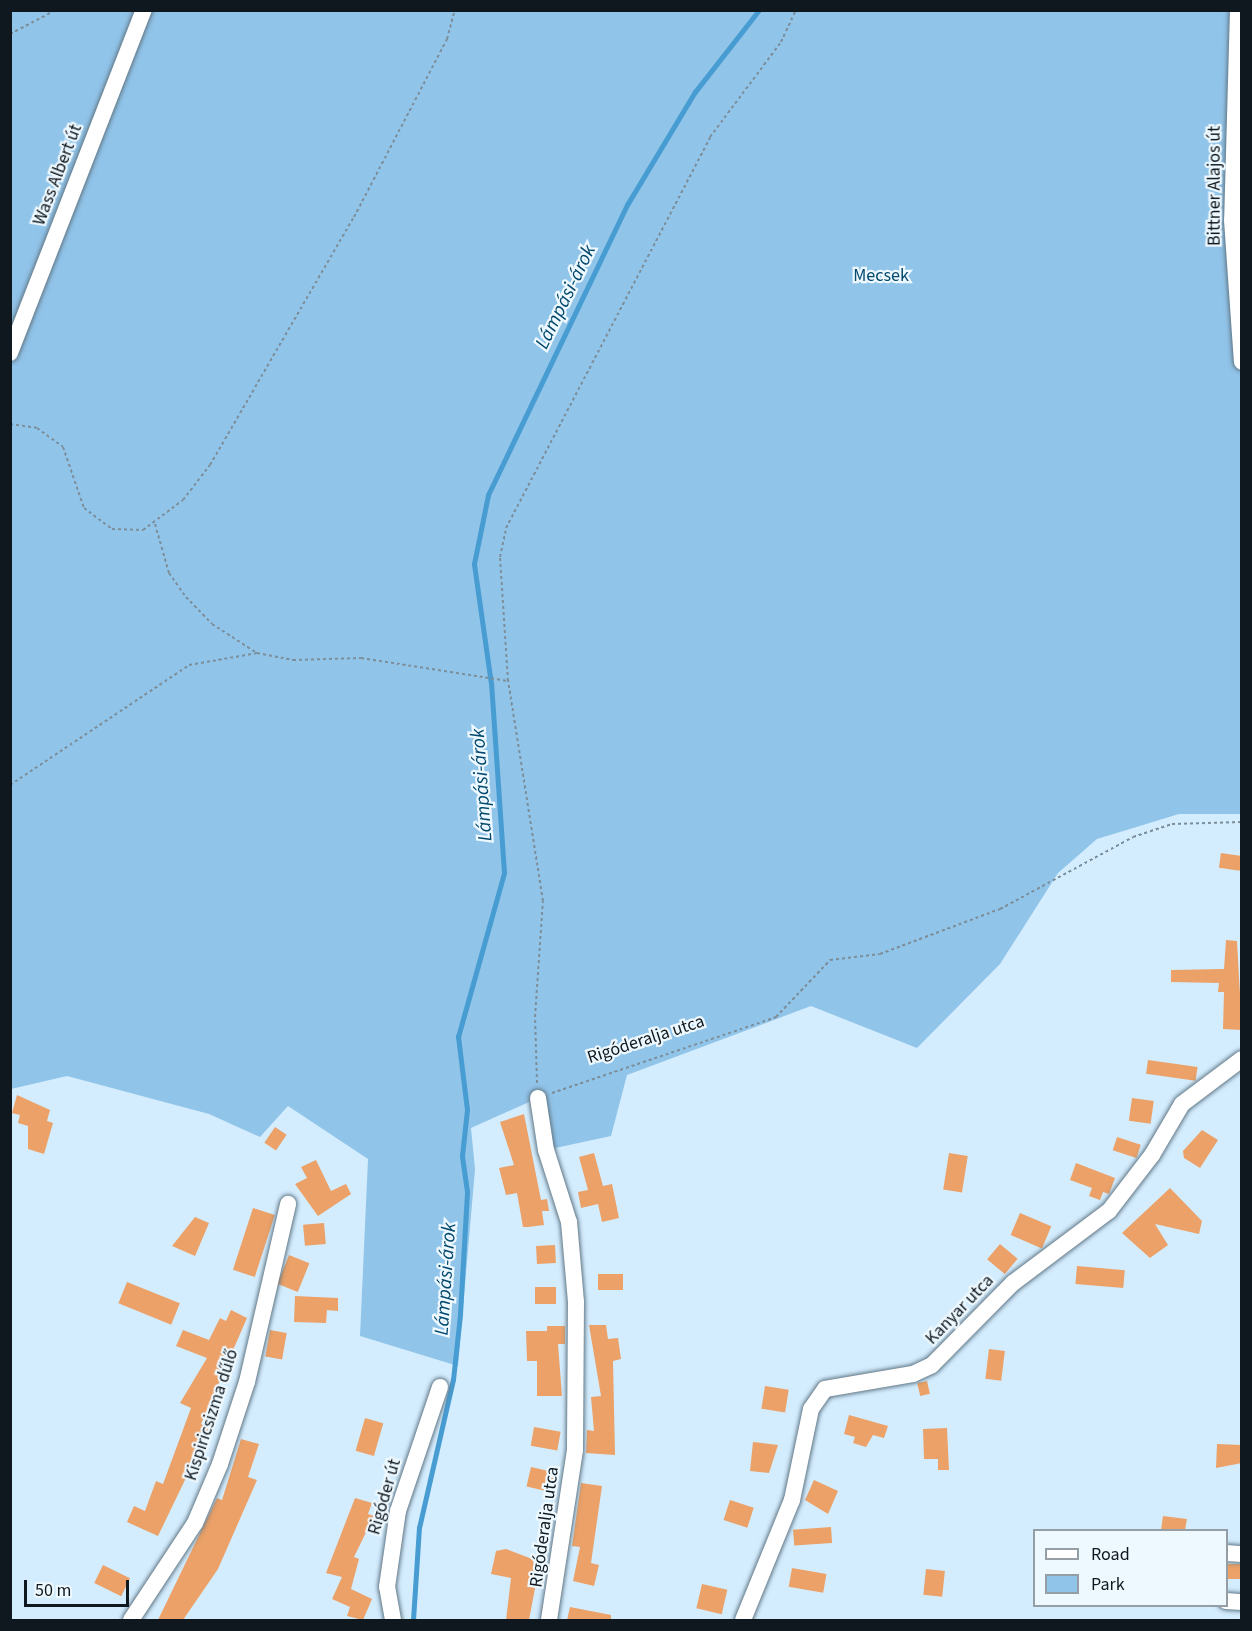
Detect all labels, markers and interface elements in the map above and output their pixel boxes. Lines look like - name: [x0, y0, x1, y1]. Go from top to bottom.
- street label: Wass Albert út: [29, 121, 87, 229]
- street label: Bittner Alajos út: [1204, 126, 1226, 246]
- water label: Lámpási-árok: [530, 241, 602, 353]
- park label: Mecsek: [853, 265, 909, 287]
- water label: Lámpási-árok: [466, 728, 498, 842]
- street label: Rigóderalja utca: [585, 1011, 707, 1069]
- water label: Lámpási-árok: [430, 1222, 462, 1336]
- street label: Kanyar utca: [921, 1270, 999, 1350]
- street label: Kispiricsizma dűlő: [181, 1346, 243, 1484]
- street label: Rigóder út: [364, 1457, 406, 1537]
- street label: Rigóderalja utca: [526, 1465, 564, 1589]
- legend: [1033, 1529, 1228, 1607]
- text: Road: [1091, 1542, 1130, 1567]
- scale bar: [27, 1568, 132, 1606]
- text: Park: [1091, 1572, 1125, 1597]
- text: 50 m: [35, 1578, 71, 1603]

